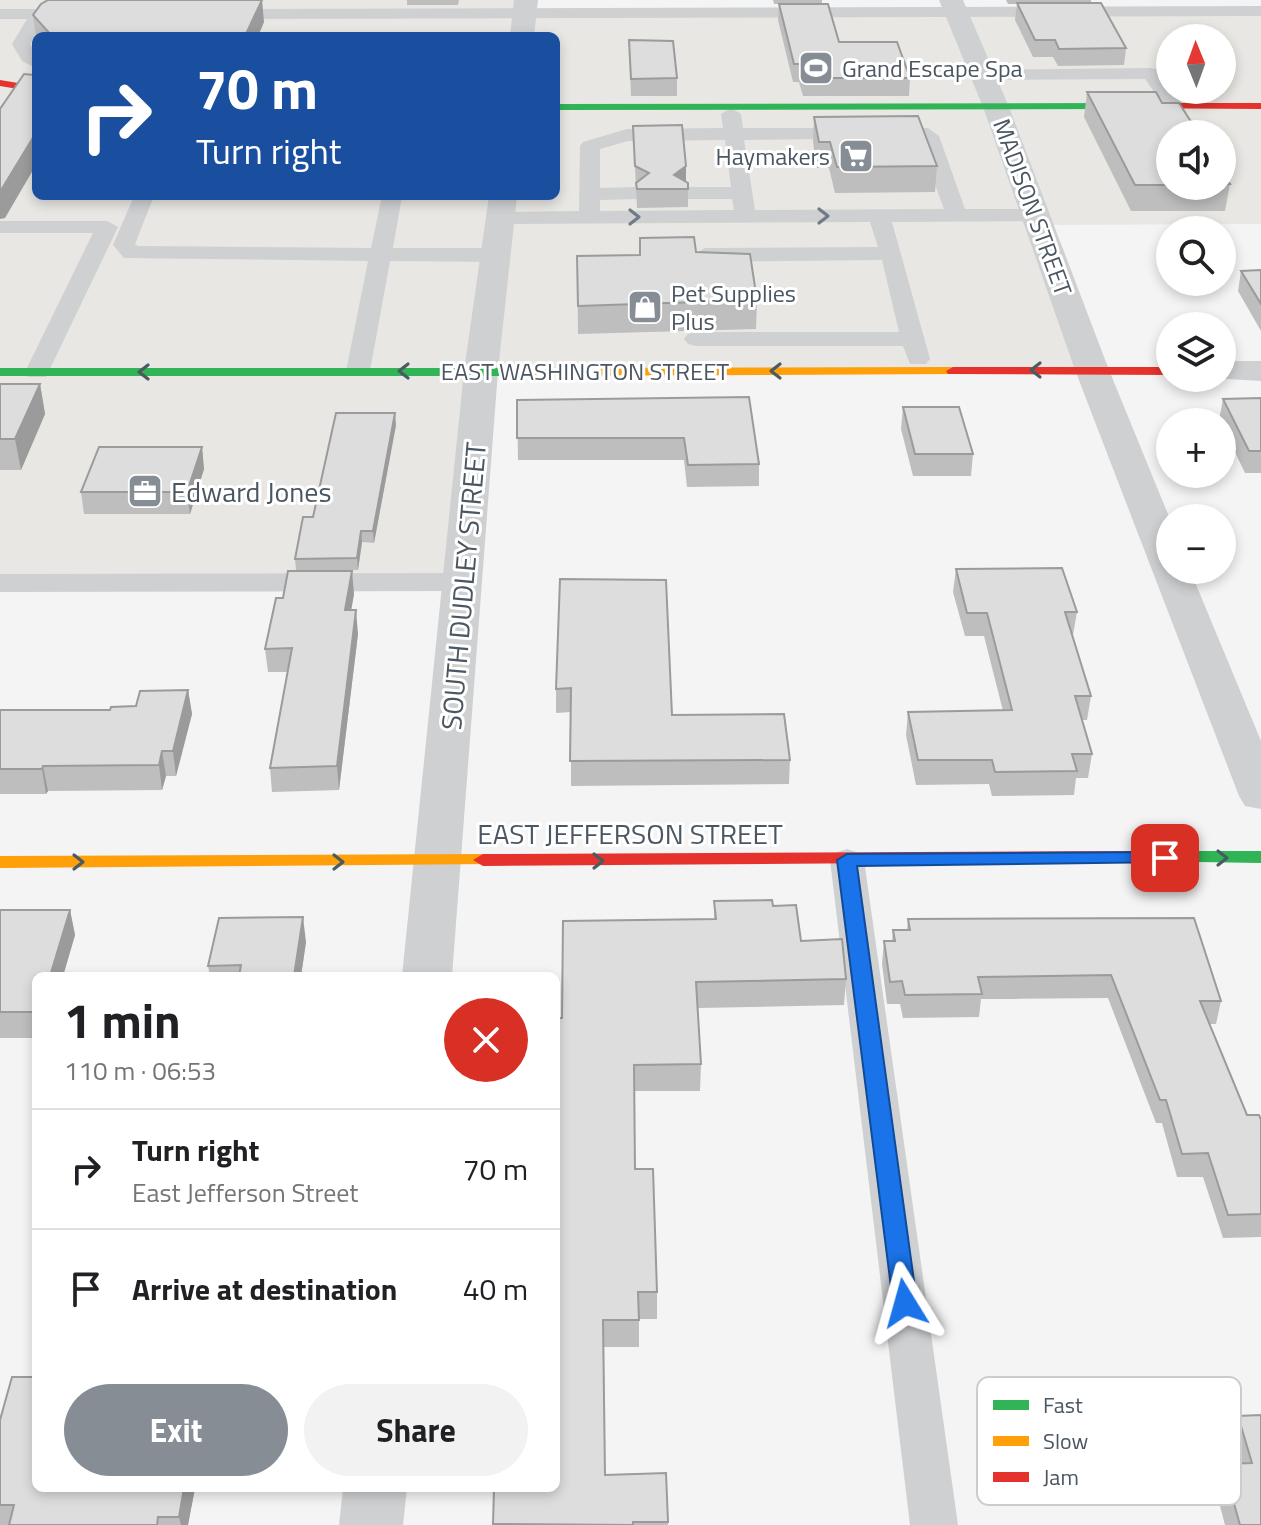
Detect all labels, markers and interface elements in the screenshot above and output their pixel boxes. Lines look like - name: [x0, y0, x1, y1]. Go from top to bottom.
- north arrow: [1156, 24, 1236, 104]
- map controls: [1156, 24, 1236, 584]
- text: 70 m: [196, 46, 318, 131]
- sports icon: Grand Escape Spa: [797, 49, 835, 87]
- place label: Grand Escape Spa: [842, 50, 1023, 86]
- icon: right: [64, 64, 168, 168]
- street label: MADISON STREET: [984, 114, 1082, 301]
- button: sound: [1156, 120, 1236, 200]
- text: Turn right: [196, 123, 341, 178]
- supermarket icon: Haymakers: [837, 137, 875, 175]
- place label: Haymakers: [715, 138, 830, 174]
- one-way arrow: [817, 207, 830, 225]
- one-way arrow: [628, 208, 641, 226]
- button: search: [1156, 216, 1236, 296]
- place label: Pet Supplies Plus: [671, 275, 796, 339]
- shop icon: Pet Supplies Plus: [626, 288, 664, 326]
- button: layers: [1156, 312, 1236, 392]
- street label: EAST WASHINGTON STREET: [441, 353, 730, 389]
- one-way arrow: [397, 362, 410, 380]
- one-way arrow: [769, 362, 782, 380]
- one-way arrow: [1029, 362, 1042, 379]
- one-way arrow: [137, 363, 150, 381]
- button: +: [1156, 408, 1236, 488]
- street label: SOUTH DUDLEY STREET: [429, 440, 497, 732]
- place label: Edward Jones: [171, 470, 332, 513]
- office icon: Edward Jones: [126, 472, 164, 510]
- button: −: [1156, 504, 1236, 584]
- street label: EAST JEFFERSON STREET: [477, 812, 783, 855]
- pin: [1131, 824, 1199, 892]
- icon: arrive: [1143, 836, 1187, 880]
- one-way arrow: [1216, 849, 1229, 866]
- one-way arrow: [592, 852, 605, 870]
- one-way arrow: [72, 853, 85, 871]
- one-way arrow: [332, 853, 345, 871]
- text: 1 min: [64, 984, 181, 1057]
- button: close: [444, 998, 528, 1082]
- text: 110 m · 06:53: [64, 1051, 216, 1090]
- text: Turn right: [132, 1127, 260, 1173]
- text: 70 m: [463, 1146, 528, 1192]
- icon: right: [64, 1147, 108, 1191]
- text: East Jefferson Street: [132, 1173, 359, 1212]
- position arrow: [863, 1261, 947, 1345]
- text: Arrive at destination: [132, 1266, 397, 1312]
- text: 40 m: [463, 1266, 528, 1312]
- icon: arrive: [64, 1267, 108, 1311]
- legend: [977, 1377, 1241, 1505]
- button: Exit: [64, 1384, 288, 1476]
- button: Share: [304, 1384, 528, 1476]
- text: Fast: [1043, 1388, 1083, 1422]
- text: Slow: [1043, 1424, 1089, 1458]
- text: Jam: [1043, 1460, 1079, 1494]

